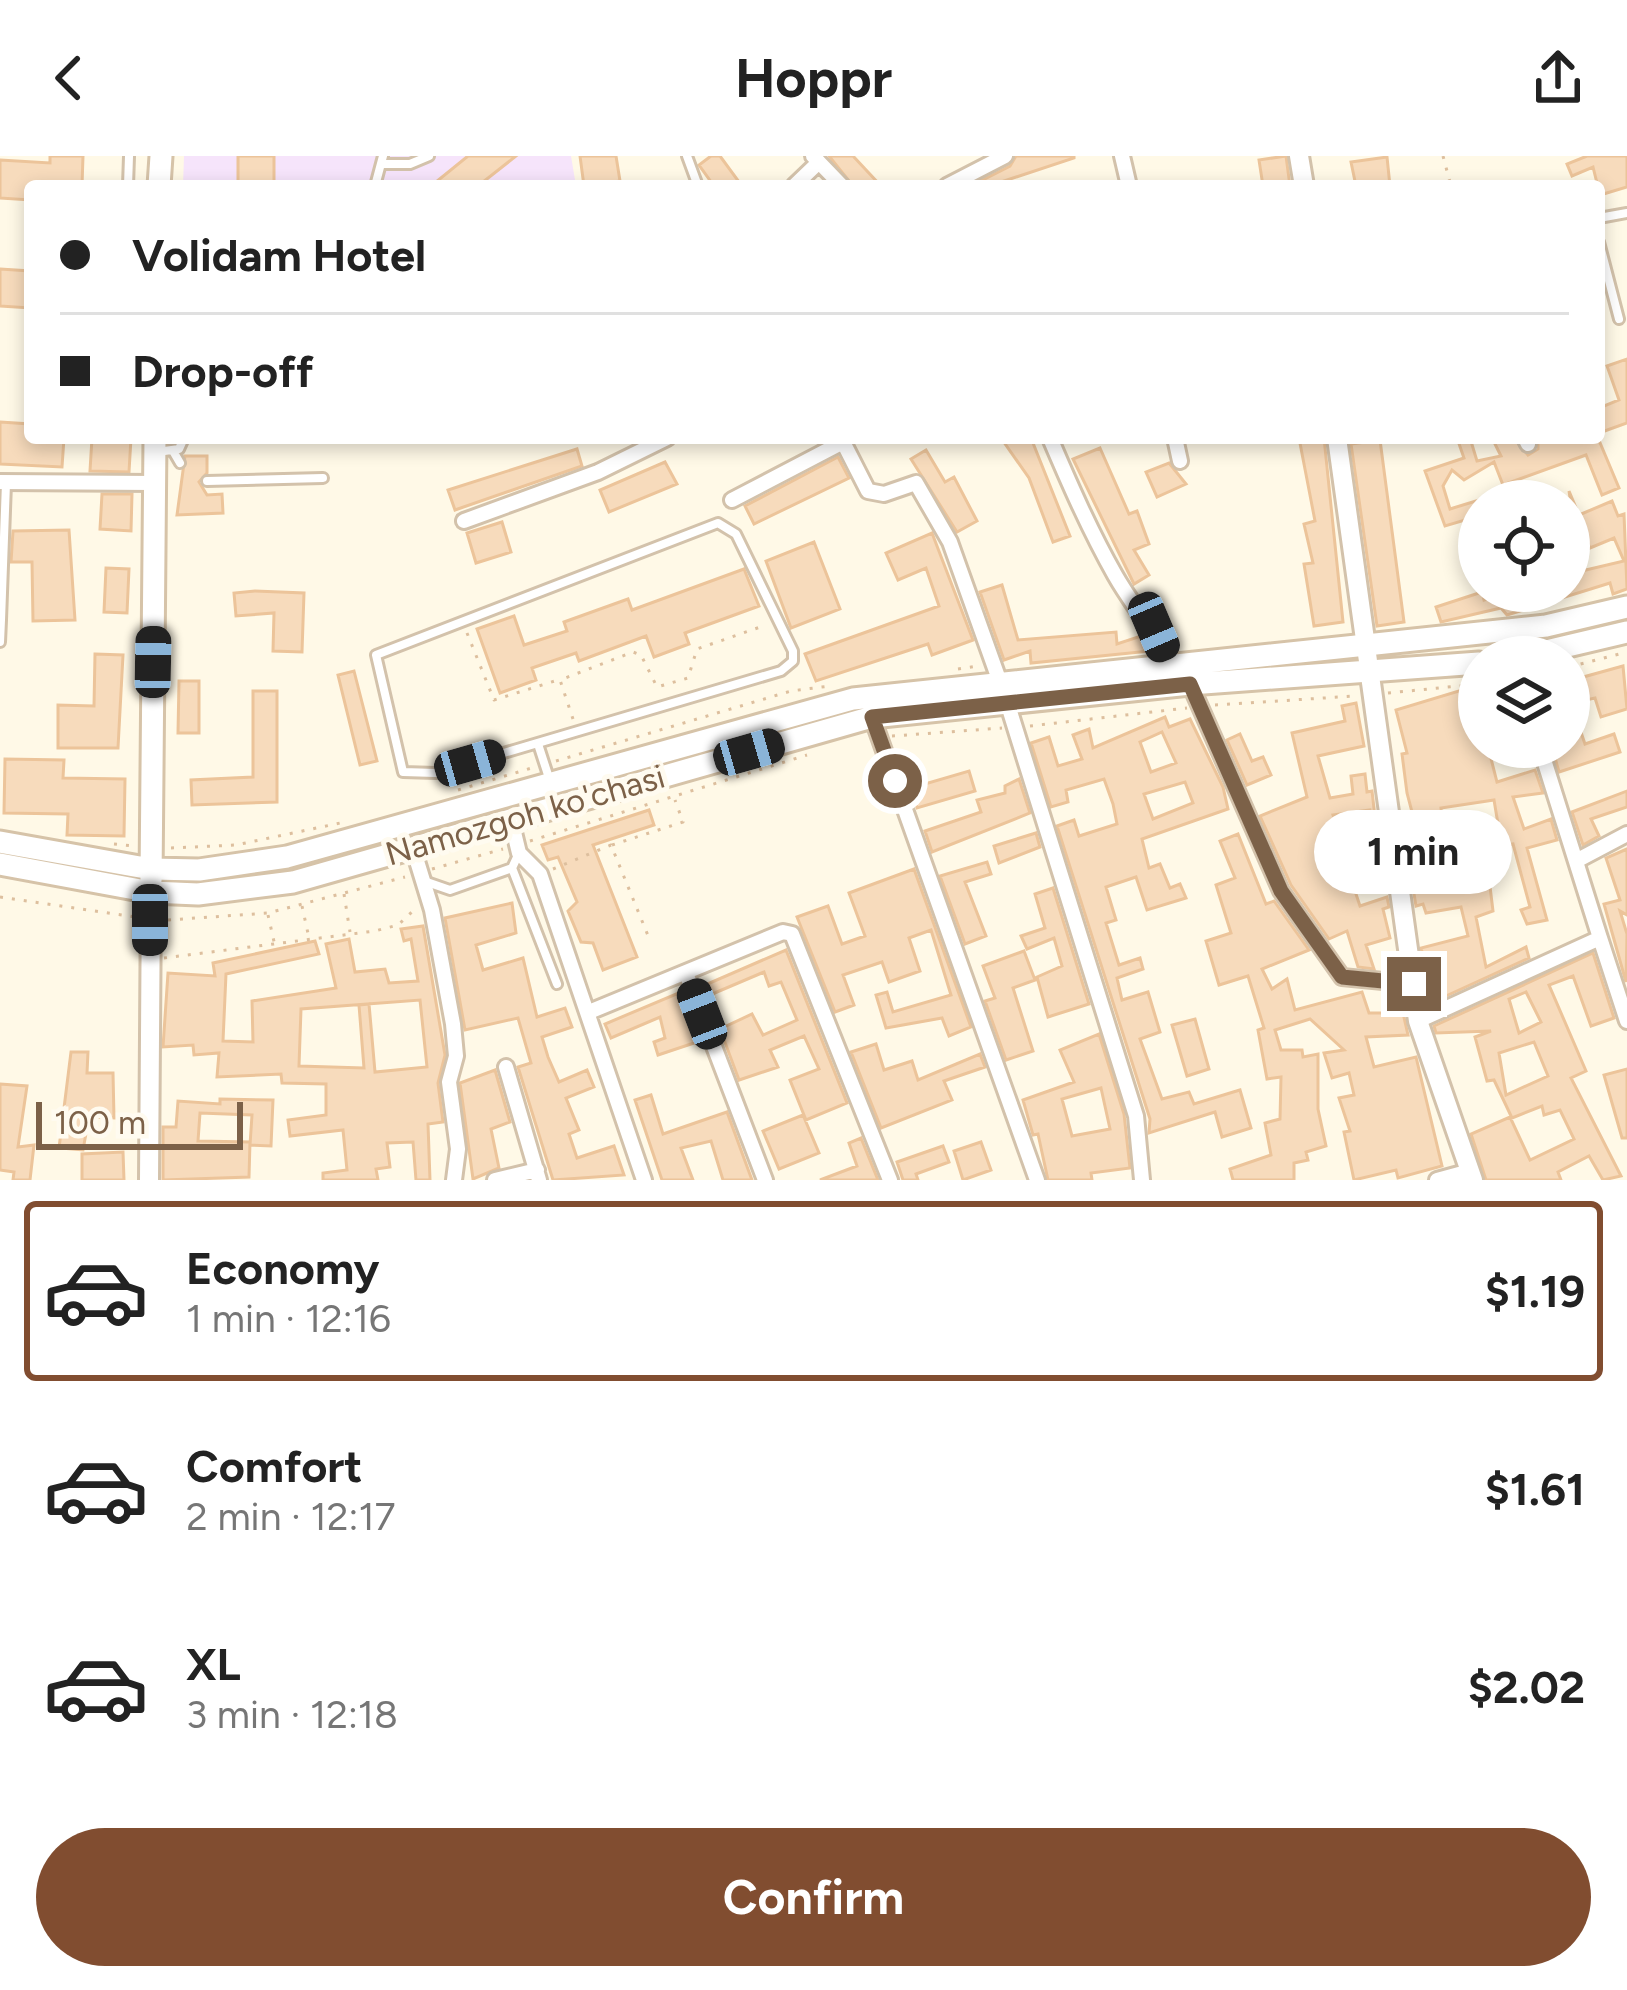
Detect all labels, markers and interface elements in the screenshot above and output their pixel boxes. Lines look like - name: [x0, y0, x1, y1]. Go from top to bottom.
- icon: back: [36, 45, 102, 111]
- icon: share: [1525, 45, 1591, 111]
- text: Hoppr: [735, 46, 892, 111]
- text: Volidam Hotel: [132, 228, 426, 282]
- text: Drop-off: [132, 344, 314, 398]
- map controls: [1458, 480, 1590, 768]
- button: locate: [1458, 480, 1590, 612]
- car: [1123, 587, 1185, 667]
- car: [134, 626, 172, 698]
- button: layers: [1458, 636, 1590, 768]
- car: [709, 725, 789, 779]
- car: [430, 736, 510, 790]
- route start: [868, 754, 922, 808]
- street label: Namozgoh ko'chasi: [381, 757, 669, 873]
- callout: 1 min: [1315, 810, 1513, 894]
- text: 1 min: [1367, 828, 1459, 875]
- car: [132, 884, 168, 956]
- route end: [1387, 957, 1441, 1011]
- car: [672, 974, 732, 1054]
- scale bar: [36, 1096, 243, 1149]
- text: 100 m: [54, 1103, 146, 1142]
- icon: car: [42, 1237, 150, 1345]
- text: Economy: [186, 1241, 379, 1295]
- text: $1.19: [1485, 1264, 1585, 1318]
- text: 1 min · 12:16: [186, 1295, 391, 1342]
- icon: car: [42, 1435, 150, 1543]
- text: Comfort: [186, 1439, 362, 1493]
- text: $1.61: [1485, 1462, 1585, 1516]
- text: 2 min · 12:17: [186, 1493, 395, 1540]
- icon: car: [42, 1633, 150, 1741]
- text: XL: [186, 1637, 241, 1691]
- text: $2.02: [1468, 1660, 1585, 1714]
- text: 3 min · 12:18: [186, 1691, 398, 1738]
- button: Confirm: [36, 1828, 1591, 1966]

